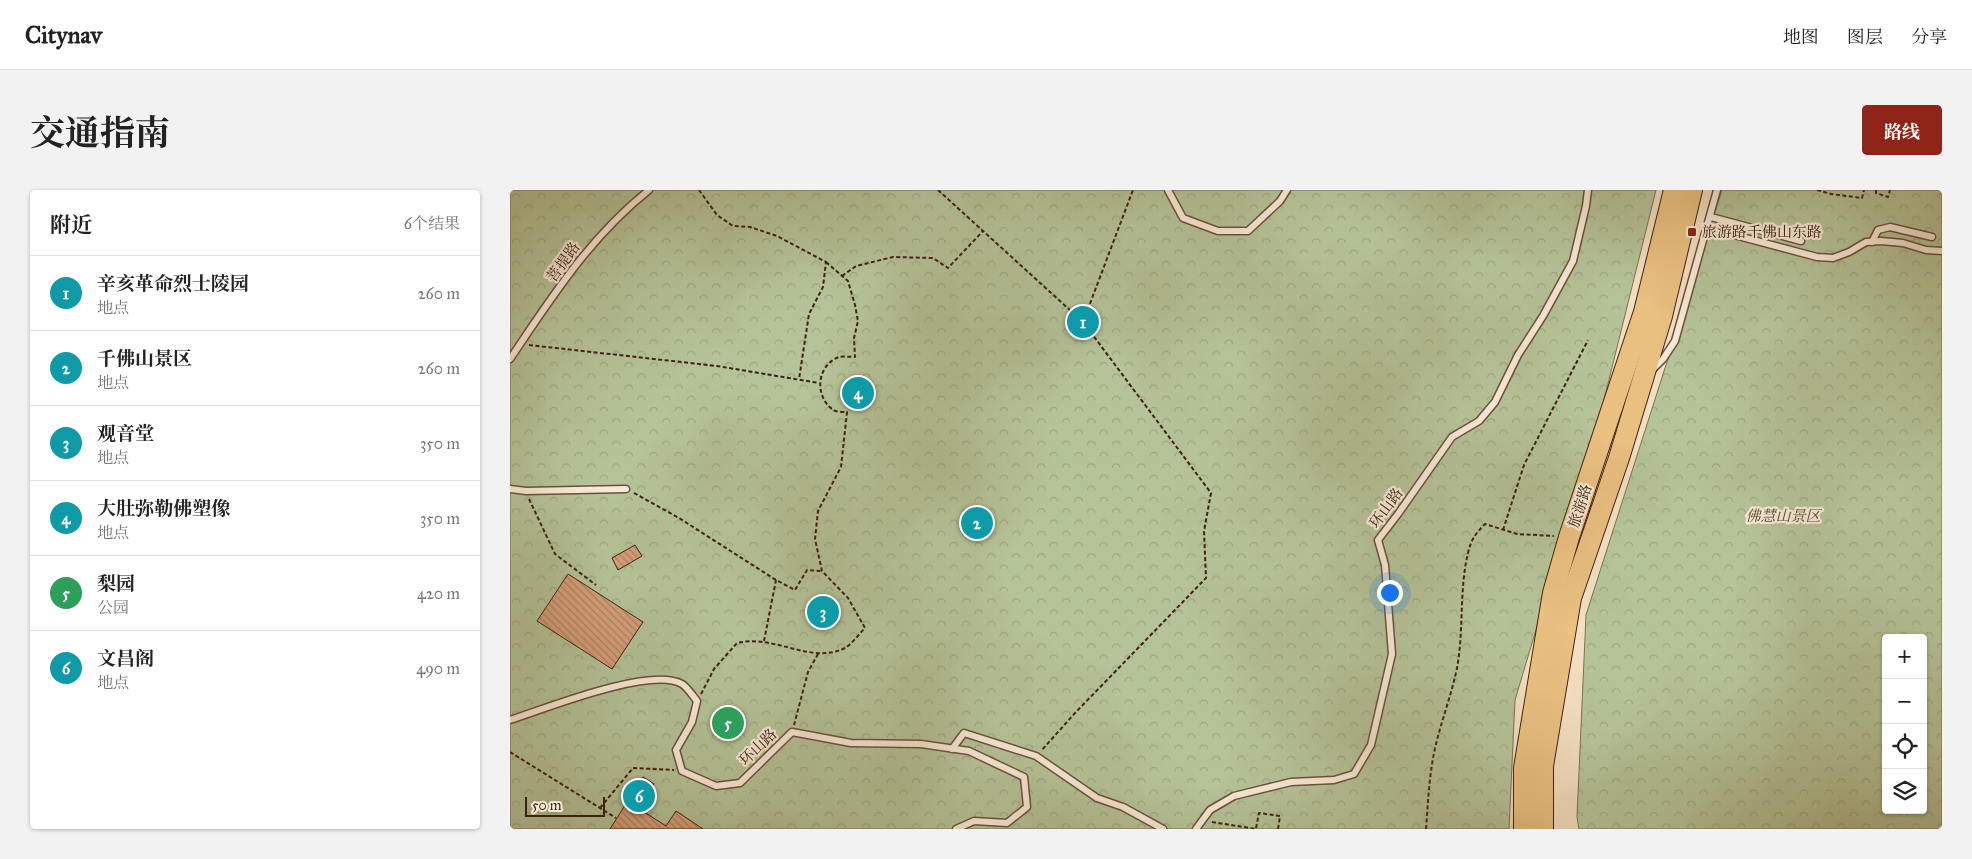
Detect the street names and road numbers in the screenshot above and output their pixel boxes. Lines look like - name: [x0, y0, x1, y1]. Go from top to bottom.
- street label: 菩提路: [542, 239, 584, 285]
- street label: 旅游路: [1564, 482, 1596, 530]
- street label: 环山路: [1365, 485, 1407, 531]
- street label: 环山路: [736, 725, 780, 769]

